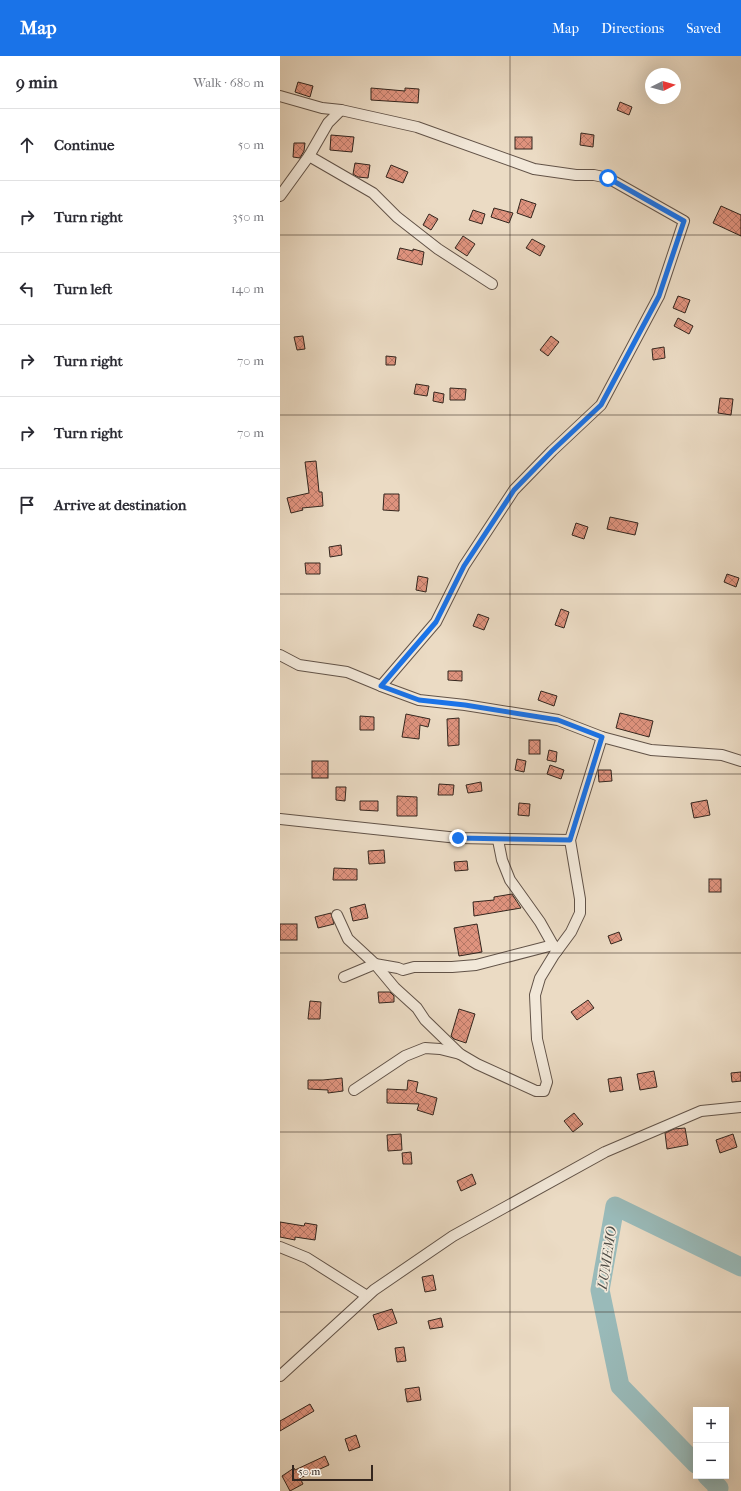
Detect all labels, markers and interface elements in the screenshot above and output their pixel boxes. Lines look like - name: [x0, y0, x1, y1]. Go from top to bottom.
- text: Map: [20, 17, 56, 39]
- text: Map: [552, 20, 579, 37]
- text: Directions: [601, 20, 664, 37]
- text: Saved: [686, 20, 721, 37]
- north arrow: [645, 68, 681, 104]
- text: 9 min: [16, 72, 58, 92]
- text: Walk · 680 m: [193, 75, 264, 90]
- icon: ahead: [16, 134, 38, 156]
- text: Continue: [54, 136, 114, 154]
- text: 50 m: [238, 137, 264, 152]
- route start: [599, 169, 617, 187]
- icon: right: [16, 206, 38, 228]
- text: Turn right: [54, 208, 123, 226]
- text: 350 m: [232, 209, 264, 224]
- icon: left: [16, 278, 38, 300]
- text: Turn left: [54, 280, 112, 298]
- text: 140 m: [231, 281, 264, 296]
- icon: right: [16, 350, 38, 372]
- text: Turn right: [54, 352, 123, 370]
- text: 70 m: [237, 353, 264, 368]
- icon: right: [16, 422, 38, 444]
- text: Turn right: [54, 424, 123, 442]
- text: 70 m: [237, 425, 264, 440]
- icon: arrive: [16, 494, 38, 516]
- text: Arrive at destination: [54, 496, 186, 514]
- route end: [449, 829, 467, 847]
- water label: LUMEMO: [593, 1225, 620, 1292]
- map controls: [693, 1407, 729, 1479]
- button: +: [693, 1407, 729, 1443]
- button: −: [693, 1443, 729, 1479]
- scale bar: [292, 1463, 373, 1482]
- text: 50 m: [298, 1465, 320, 1478]

